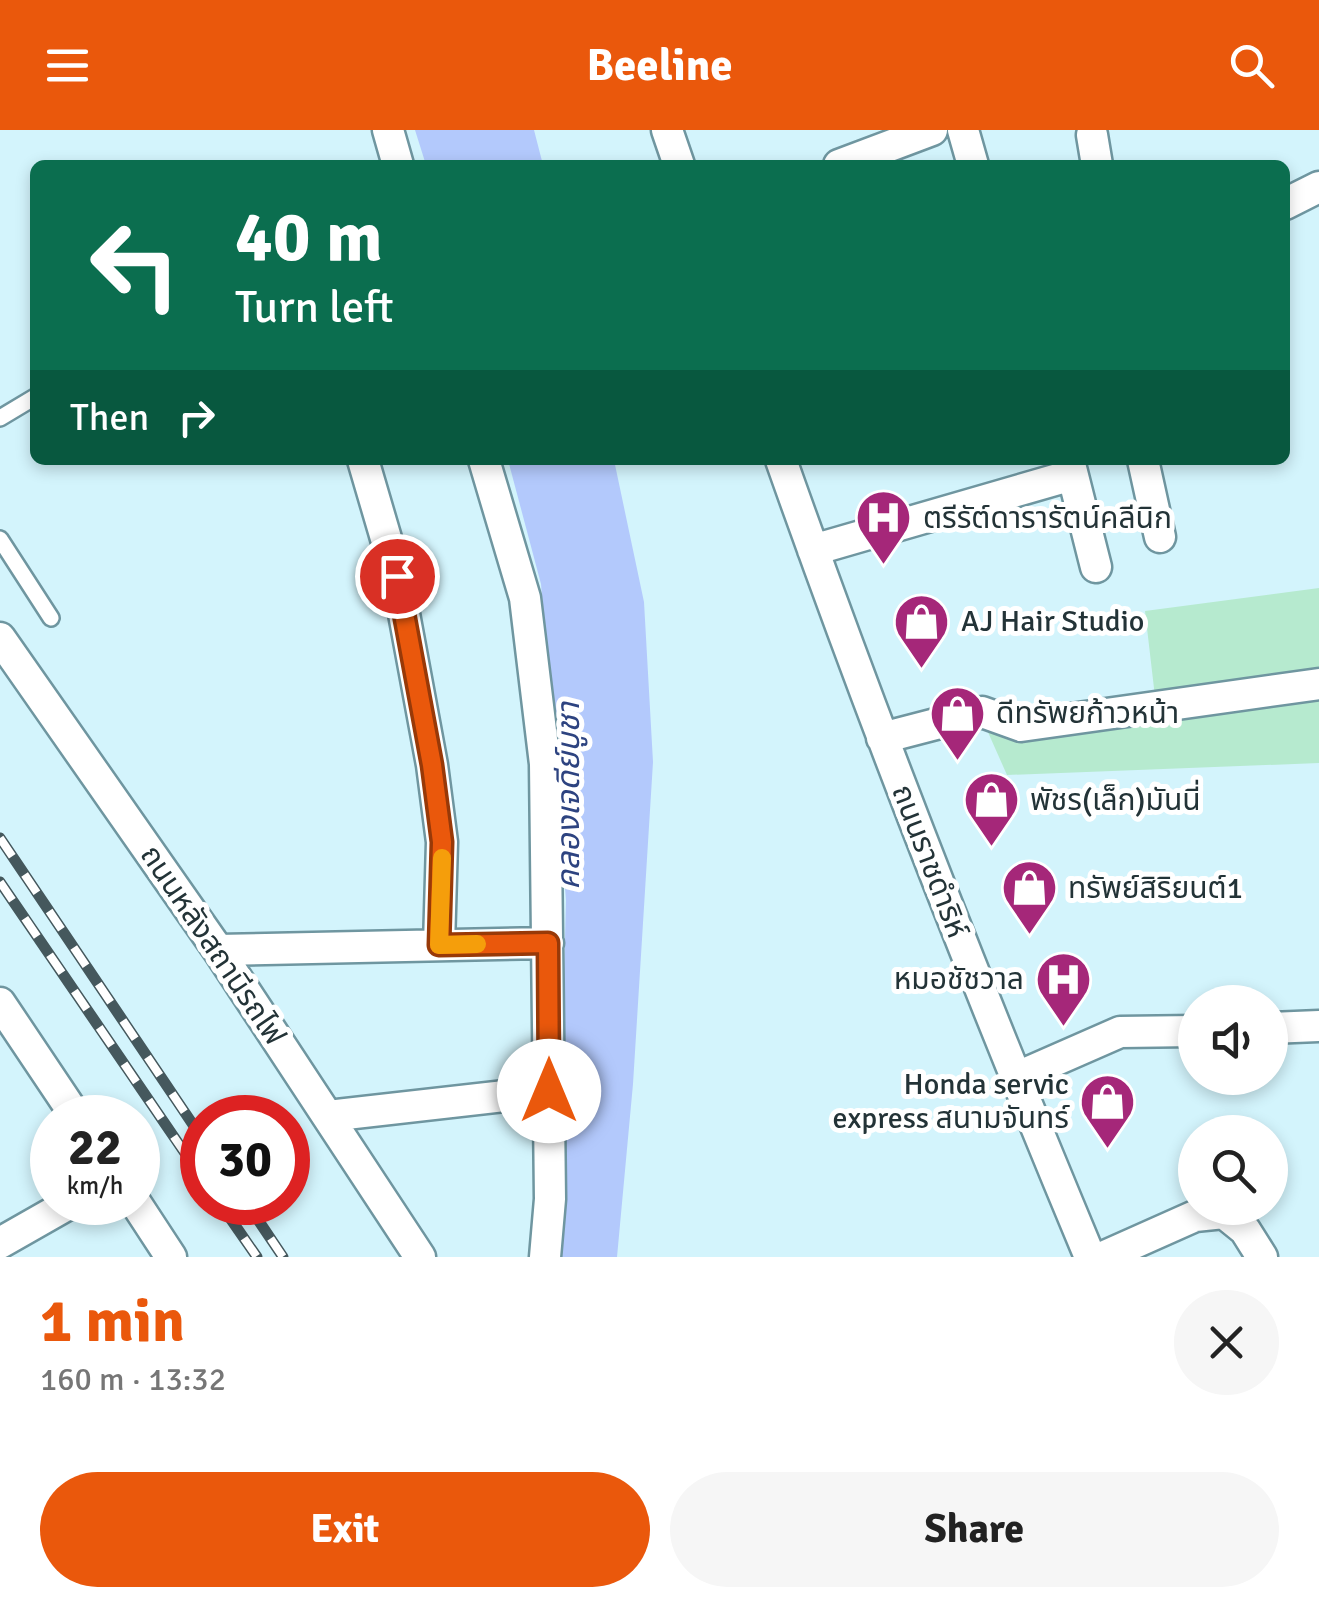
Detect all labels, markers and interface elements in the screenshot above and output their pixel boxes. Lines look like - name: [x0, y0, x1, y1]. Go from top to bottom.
- icon: menu: [40, 38, 95, 93]
- text: Beeline: [586, 38, 733, 93]
- icon: search: [1224, 38, 1279, 93]
- text: 40 m: [235, 194, 383, 280]
- icon: left: [70, 200, 200, 330]
- text: Turn left: [235, 280, 394, 335]
- icon: right: [169, 390, 224, 445]
- text: Then: [70, 394, 149, 441]
- hospital icon: ตรีรัต์ดารารัตน์คลีนิก: [854, 488, 914, 567]
- place label: ตรีรัต์ดารารัตน์คลีนิก: [923, 500, 1172, 537]
- pin: [355, 534, 440, 619]
- icon: arrive: [370, 549, 425, 604]
- shop icon: AJ Hair Studio: [892, 591, 952, 670]
- place label: AJ Hair Studio: [961, 603, 1144, 640]
- shop icon: ดีทรัพยก้าวหน้า: [927, 683, 987, 762]
- place label: ดีทรัพยก้าวหน้า: [996, 695, 1179, 732]
- water label: คลองเจดีย์บูชา: [549, 700, 588, 890]
- shop icon: พัชร(เล็ก)มันนี่: [961, 770, 1021, 849]
- street label: ถนนราชดำริห์: [883, 779, 976, 944]
- place label: พัชร(เล็ก)มันนี่: [1030, 779, 1201, 819]
- street label: ถนนหลังสถานีรถไฟ: [132, 838, 293, 1052]
- shop icon: ทรัพย์สิริยนต์1: [999, 858, 1059, 937]
- place label: ทรัพย์สิริยนต์1: [1068, 870, 1243, 907]
- hospital icon: หมอชัชวาล: [1033, 949, 1093, 1028]
- place label: หมอชัชวาล: [894, 961, 1024, 998]
- map controls: [1178, 985, 1288, 1225]
- button: sound: [1178, 985, 1288, 1095]
- position arrow: [497, 1039, 601, 1143]
- place label: Honda servic express สนามจันทร์: [833, 1066, 1070, 1137]
- shop icon: Honda servic express สนามจันทร์: [1078, 1071, 1138, 1150]
- speed limit sign: 30: [180, 1095, 310, 1225]
- button: search: [1178, 1115, 1288, 1225]
- text: 22: [68, 1117, 122, 1179]
- text: km/h: [67, 1170, 123, 1201]
- text: 1 min: [40, 1285, 185, 1359]
- button: close: [1174, 1290, 1279, 1395]
- text: 160 m · 13:32: [40, 1360, 226, 1399]
- button: Exit: [40, 1472, 650, 1587]
- button: Share: [670, 1472, 1279, 1587]

